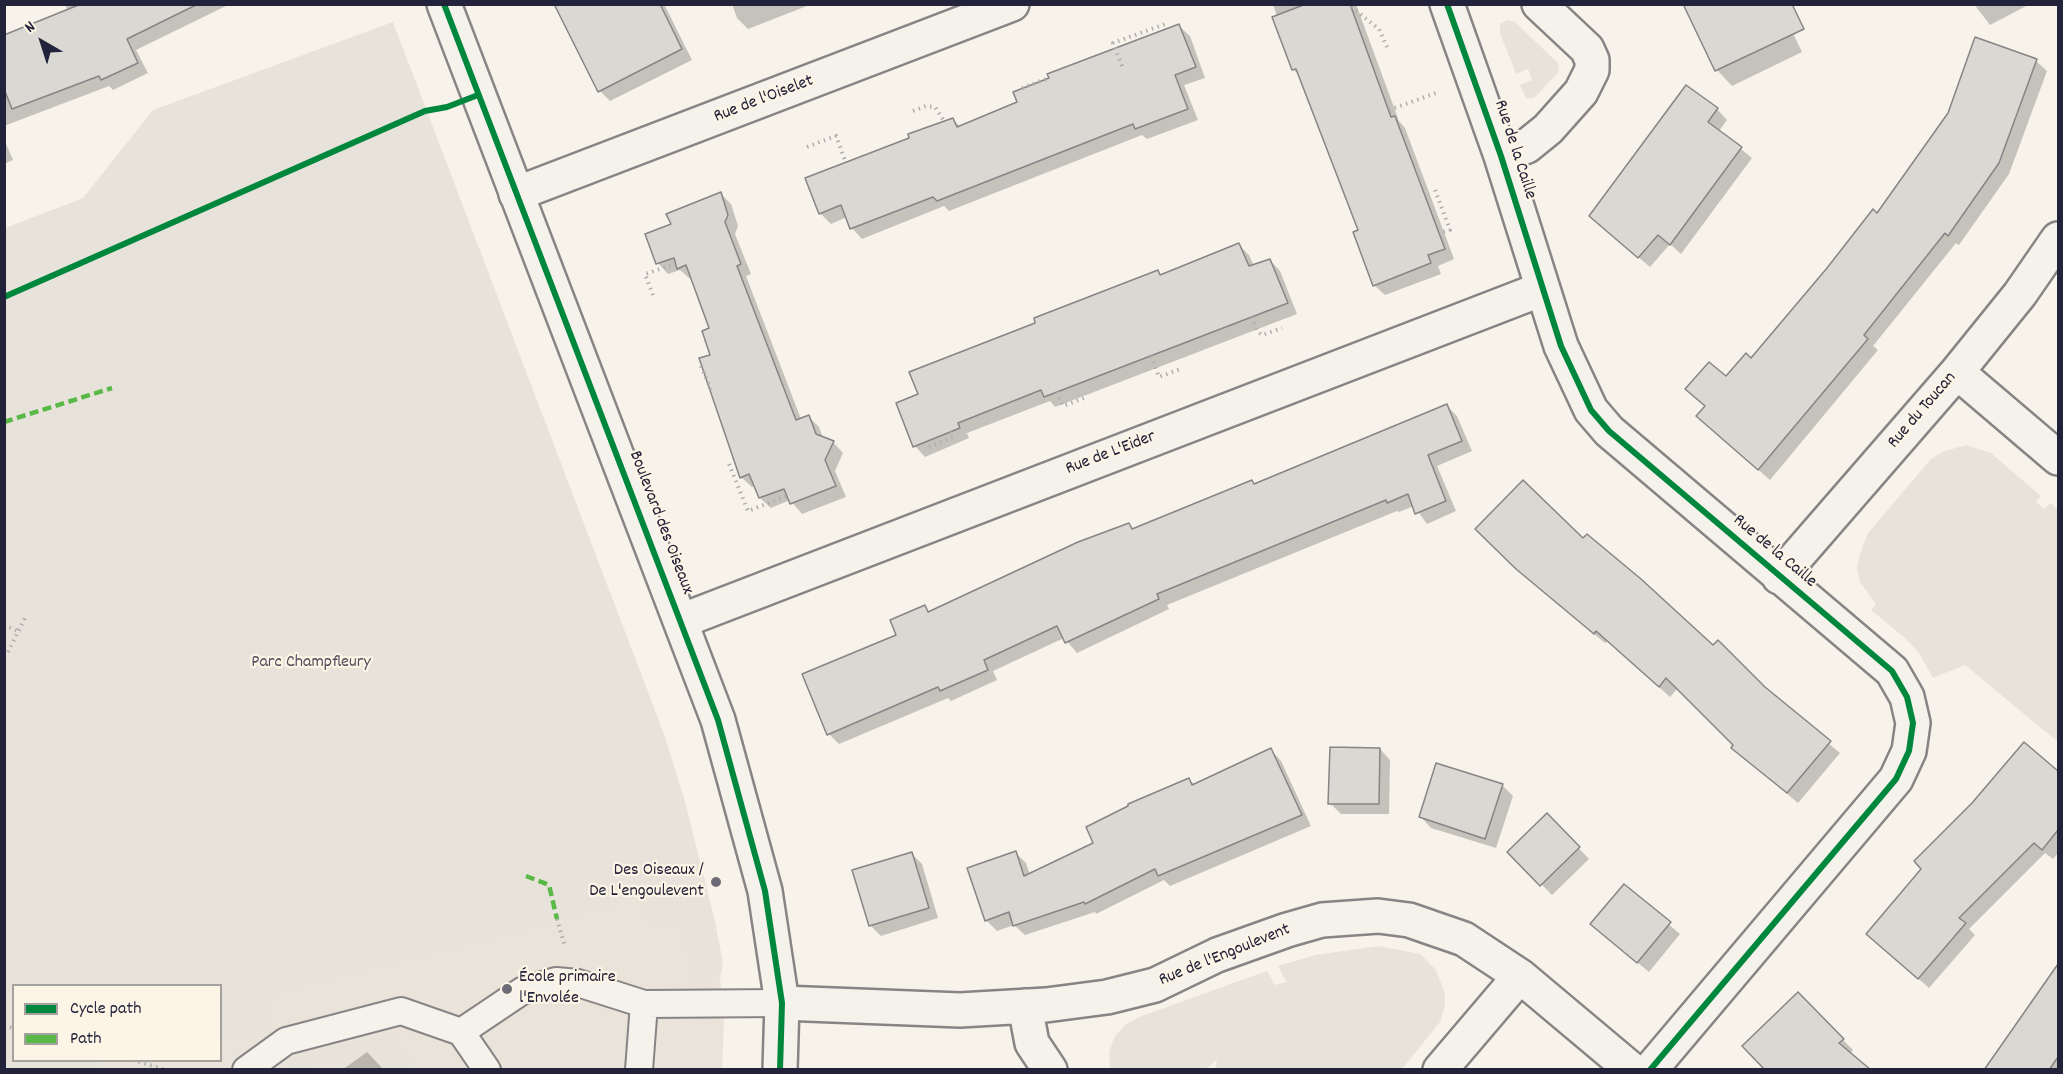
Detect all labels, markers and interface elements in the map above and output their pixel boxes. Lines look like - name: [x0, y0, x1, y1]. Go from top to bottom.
- north arrow: [12, 12, 72, 72]
- text: N: [20, 16, 41, 39]
- street label: Rue de l'Oiselet: [711, 71, 817, 129]
- street label: Rue de la Caille: [1488, 98, 1540, 202]
- street label: Rue du Toucan: [1884, 368, 1962, 454]
- street label: Rue de L'Eider: [1063, 427, 1159, 481]
- street label: Boulevard des Oiseaux: [623, 448, 697, 598]
- street label: Rue de la Caille: [1728, 511, 1820, 593]
- park label: Parc Champfleury: [251, 653, 371, 675]
- place label: Des Oiseaux / De L'engoulevent: [589, 861, 704, 904]
- marker: Des Oiseaux / De L'engoulevent: [709, 875, 723, 889]
- street label: Rue de l'Engoulevent: [1156, 920, 1294, 992]
- place label: École primaire l'Envolée: [519, 968, 616, 1010]
- marker: École primaire l'Envolée: [500, 982, 514, 996]
- legend: [12, 984, 222, 1062]
- text: Cycle path: [70, 997, 141, 1022]
- text: Path: [70, 1027, 102, 1052]

